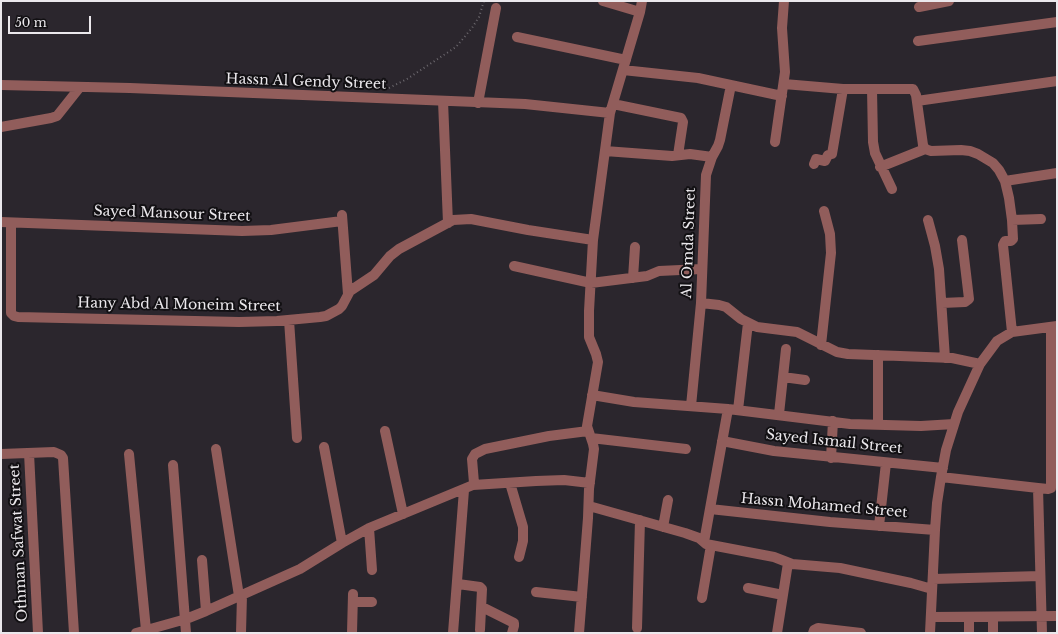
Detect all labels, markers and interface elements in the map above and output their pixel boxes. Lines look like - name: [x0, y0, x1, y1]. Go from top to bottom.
- scale bar: [10, 8, 93, 34]
- text: 50 m: [15, 15, 47, 30]
- street label: Hassn Al Gendy Street: [225, 71, 387, 93]
- street label: Al Omda Street: [679, 187, 699, 299]
- street label: Sayed Mansour Street: [93, 203, 251, 225]
- street label: Hany Abd Al Moneim Street: [77, 295, 281, 315]
- street label: Sayed Ismail Street: [765, 426, 903, 458]
- street label: Othman Safwat Street: [6, 464, 32, 622]
- street label: Hassn Mohamed Street: [740, 490, 908, 522]

